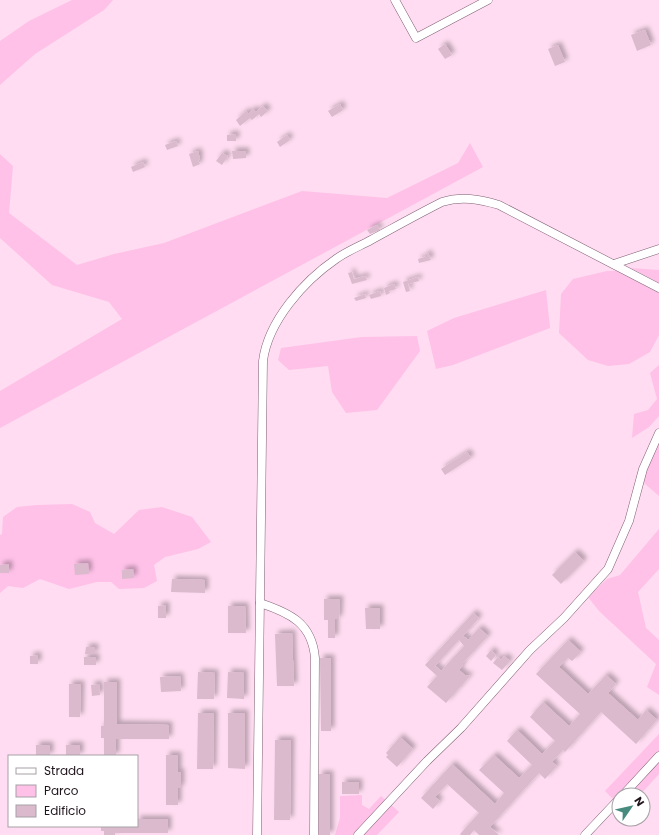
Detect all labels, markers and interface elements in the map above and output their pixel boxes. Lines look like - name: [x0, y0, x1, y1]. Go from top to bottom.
- legend: [8, 755, 138, 827]
- text: Strada: [44, 762, 84, 779]
- text: Parco: [44, 782, 79, 799]
- north arrow: [611, 787, 651, 827]
- text: N: [630, 794, 648, 809]
- text: Edificio: [44, 802, 86, 819]

